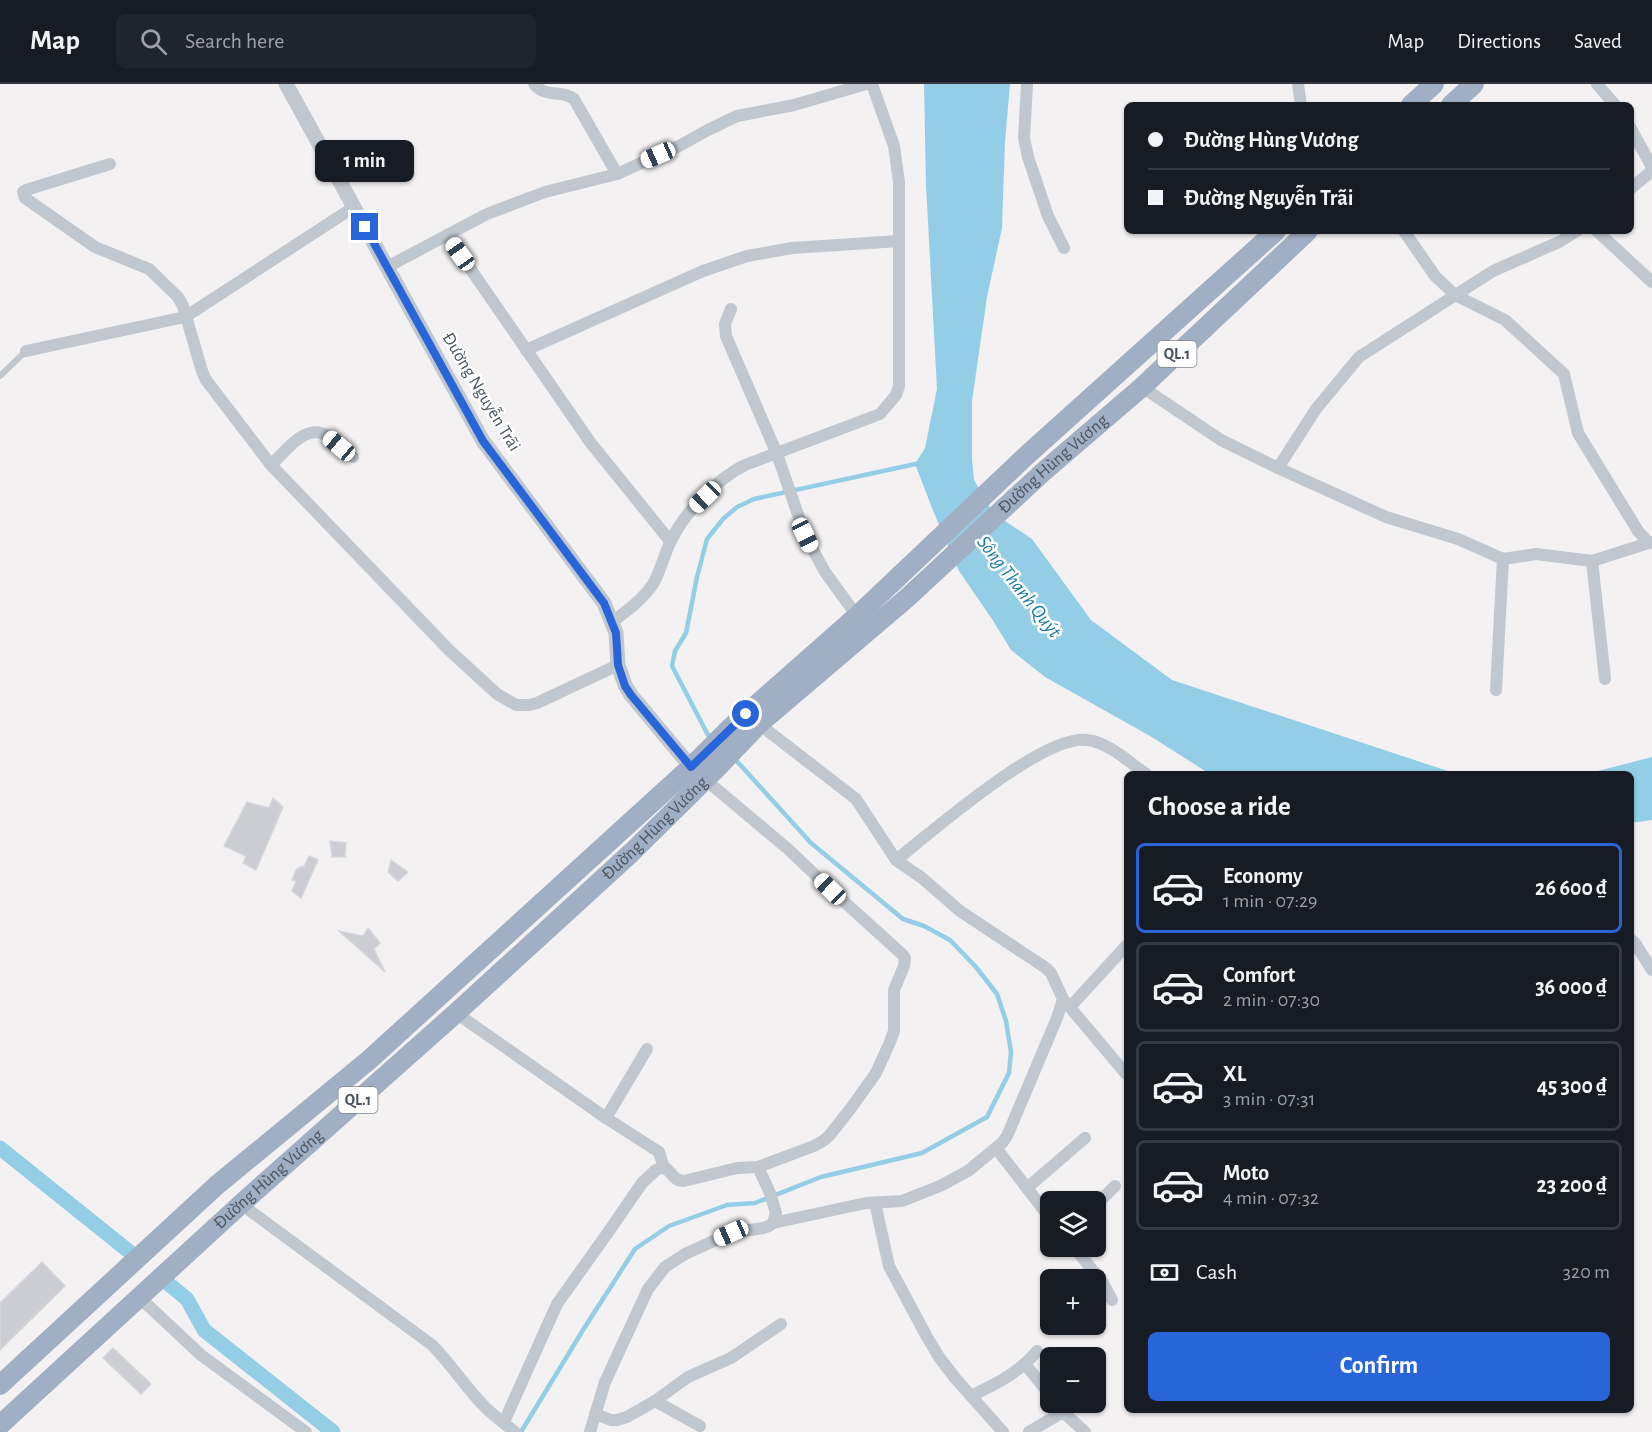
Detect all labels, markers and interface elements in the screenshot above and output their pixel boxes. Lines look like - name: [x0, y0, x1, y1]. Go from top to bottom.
- search box: [116, 14, 536, 68]
- icon: search: [137, 25, 170, 58]
- text: Map: [30, 27, 80, 55]
- text: Search here: [185, 30, 284, 52]
- text: Map: [1388, 31, 1424, 52]
- text: Directions: [1457, 31, 1541, 52]
- text: Saved: [1574, 31, 1622, 52]
- text: Đường Hùng Vương: [1184, 129, 1358, 151]
- car: [638, 139, 678, 171]
- callout: 1 min: [316, 140, 415, 182]
- text: 1 min: [343, 151, 386, 171]
- text: Đường Nguyễn Trãi: [1184, 187, 1354, 209]
- route end: [351, 213, 378, 240]
- car: [442, 234, 478, 274]
- street label: Đường Nguyễn Trãi: [439, 328, 525, 455]
- road number: QL.1: [1158, 341, 1196, 367]
- street label: Đường Hùng Vương: [995, 411, 1112, 517]
- car: [319, 428, 359, 464]
- car: [686, 478, 724, 516]
- car: [789, 515, 821, 555]
- water label: Sông Thanh Quýt: [973, 532, 1065, 642]
- route start: [732, 700, 759, 727]
- street label: Đường Hùng Vương: [599, 773, 712, 884]
- text: Choose a ride: [1148, 793, 1291, 820]
- icon: car: [1151, 861, 1205, 915]
- text: Economy: [1223, 865, 1303, 887]
- car: [811, 870, 849, 908]
- text: 26 600 ₫: [1535, 877, 1607, 899]
- text: 1 min · 07:29: [1223, 891, 1318, 911]
- icon: car: [1151, 960, 1205, 1014]
- text: Comfort: [1223, 964, 1295, 986]
- text: 36 000 ₫: [1535, 976, 1607, 998]
- text: 2 min · 07:30: [1223, 990, 1320, 1010]
- icon: car: [1151, 1059, 1205, 1113]
- text: XL: [1223, 1063, 1246, 1085]
- text: 45 300 ₫: [1537, 1075, 1607, 1097]
- road number: QL.1: [338, 1087, 378, 1113]
- text: 3 min · 07:31: [1223, 1089, 1315, 1109]
- street label: Đường Hùng Vương: [211, 1126, 327, 1233]
- icon: car: [1151, 1158, 1205, 1212]
- text: Moto: [1223, 1162, 1269, 1184]
- text: 23 200 ₫: [1536, 1174, 1607, 1196]
- text: 4 min · 07:32: [1223, 1188, 1319, 1208]
- map controls: [1040, 1191, 1106, 1413]
- button: layers: [1040, 1191, 1106, 1257]
- car: [711, 1217, 751, 1249]
- icon: cash: [1148, 1256, 1181, 1289]
- text: Cash: [1196, 1261, 1237, 1283]
- text: 320 m: [1563, 1262, 1610, 1282]
- button: +: [1040, 1269, 1106, 1335]
- button: Confirm: [1148, 1332, 1610, 1401]
- button: −: [1040, 1347, 1106, 1413]

